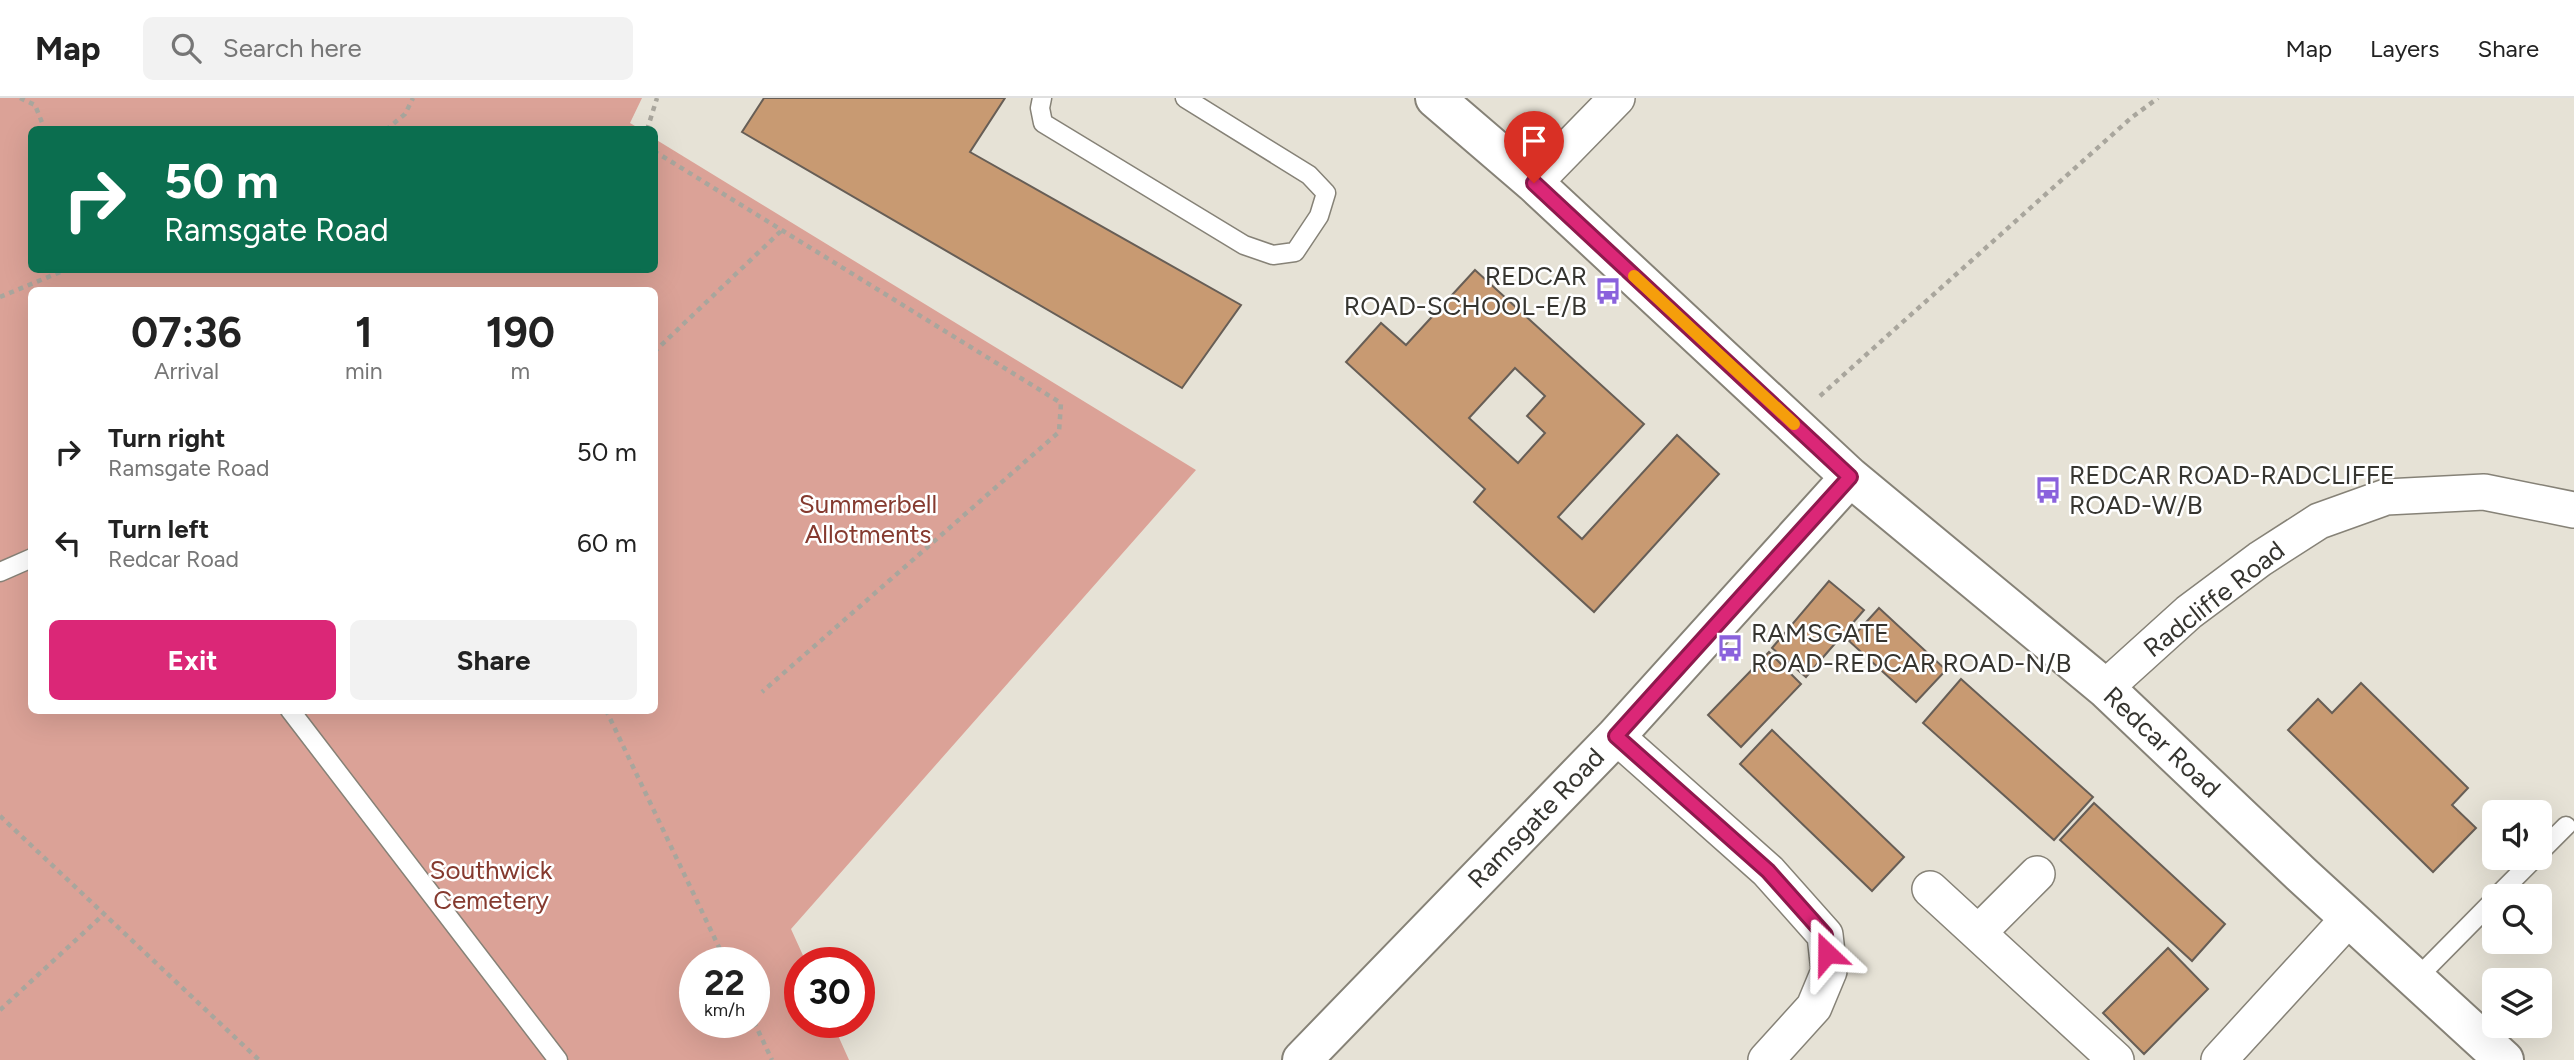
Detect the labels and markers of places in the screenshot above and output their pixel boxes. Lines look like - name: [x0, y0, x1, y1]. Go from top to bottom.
- pin: [1504, 111, 1564, 183]
- place label: REDCAR ROAD-SCHOOL-E/B: [1344, 260, 1587, 322]
- bus stop icon: REDCAR ROAD-SCHOOL-E/B: [1593, 276, 1623, 306]
- place label: REDCAR ROAD-RADCLIFFE ROAD-W/B: [2069, 459, 2395, 521]
- bus stop icon: REDCAR ROAD-RADCLIFFE ROAD-W/B: [2033, 475, 2063, 505]
- place label: RAMSGATE ROAD-REDCAR ROAD-N/B: [1751, 617, 2071, 679]
- bus stop icon: RAMSGATE ROAD-REDCAR ROAD-N/B: [1715, 633, 1745, 663]

